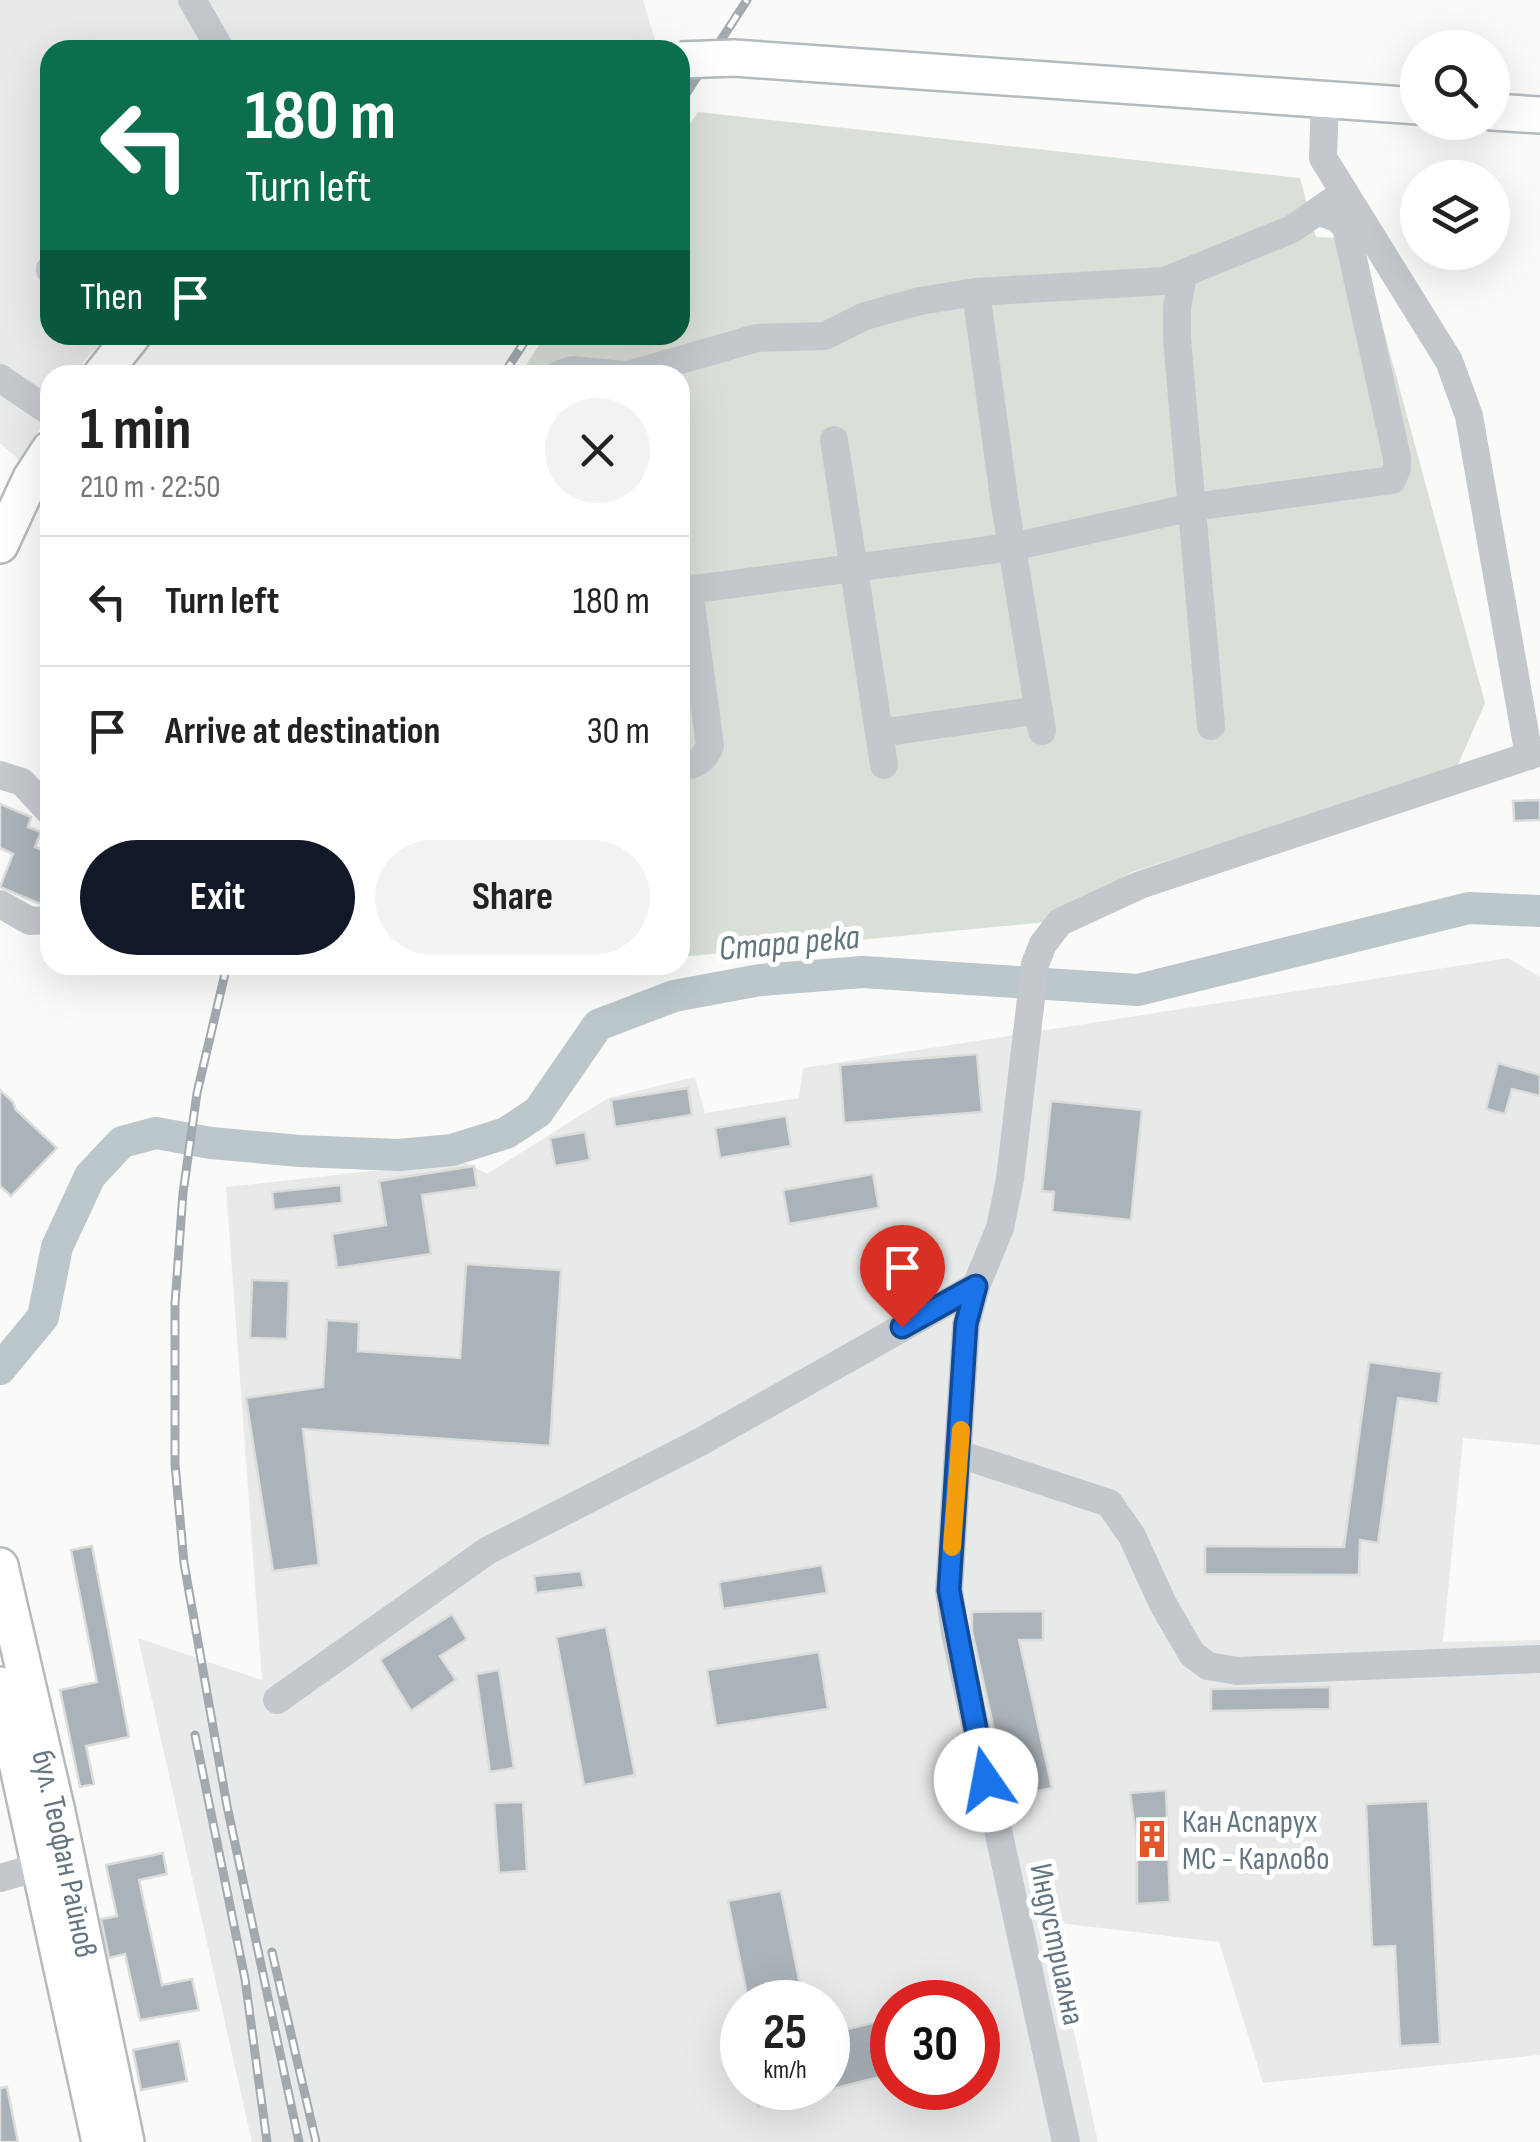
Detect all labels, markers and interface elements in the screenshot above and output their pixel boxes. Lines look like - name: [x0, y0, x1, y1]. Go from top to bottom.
- map controls: [1400, 30, 1510, 270]
- button: search: [1400, 30, 1510, 140]
- text: 180 m: [245, 75, 396, 159]
- icon: left: [80, 80, 210, 210]
- text: Turn left: [245, 160, 371, 215]
- button: layers: [1400, 160, 1510, 270]
- icon: arrive: [163, 270, 218, 325]
- text: Then: [80, 275, 143, 320]
- text: 1 min: [80, 394, 192, 466]
- button: close: [545, 398, 650, 503]
- text: 210 m · 22:50: [80, 468, 220, 507]
- icon: left: [80, 574, 135, 629]
- text: Turn left: [165, 579, 279, 624]
- text: 180 m: [573, 579, 650, 624]
- icon: arrive: [80, 704, 135, 759]
- text: Arrive at destination: [165, 709, 440, 754]
- text: 30 m: [587, 709, 650, 754]
- button: Exit: [80, 840, 355, 955]
- button: Share: [375, 840, 650, 955]
- water label: Стара река: [717, 916, 861, 971]
- pin: [860, 1225, 945, 1328]
- icon: arrive: [875, 1240, 930, 1295]
- position arrow: [934, 1728, 1038, 1832]
- street label: бул. Теофан Райнов: [22, 1746, 105, 1961]
- place label: Кан Аспарух МС - Карлово: [1182, 1803, 1330, 1879]
- building icon: Кан Аспарух МС - Карлово: [1131, 1818, 1173, 1860]
- street label: Индустриална: [1020, 1860, 1093, 2029]
- speed limit sign: 30: [870, 1980, 1000, 2110]
- text: 25: [763, 2003, 807, 2063]
- text: km/h: [763, 2055, 807, 2086]

